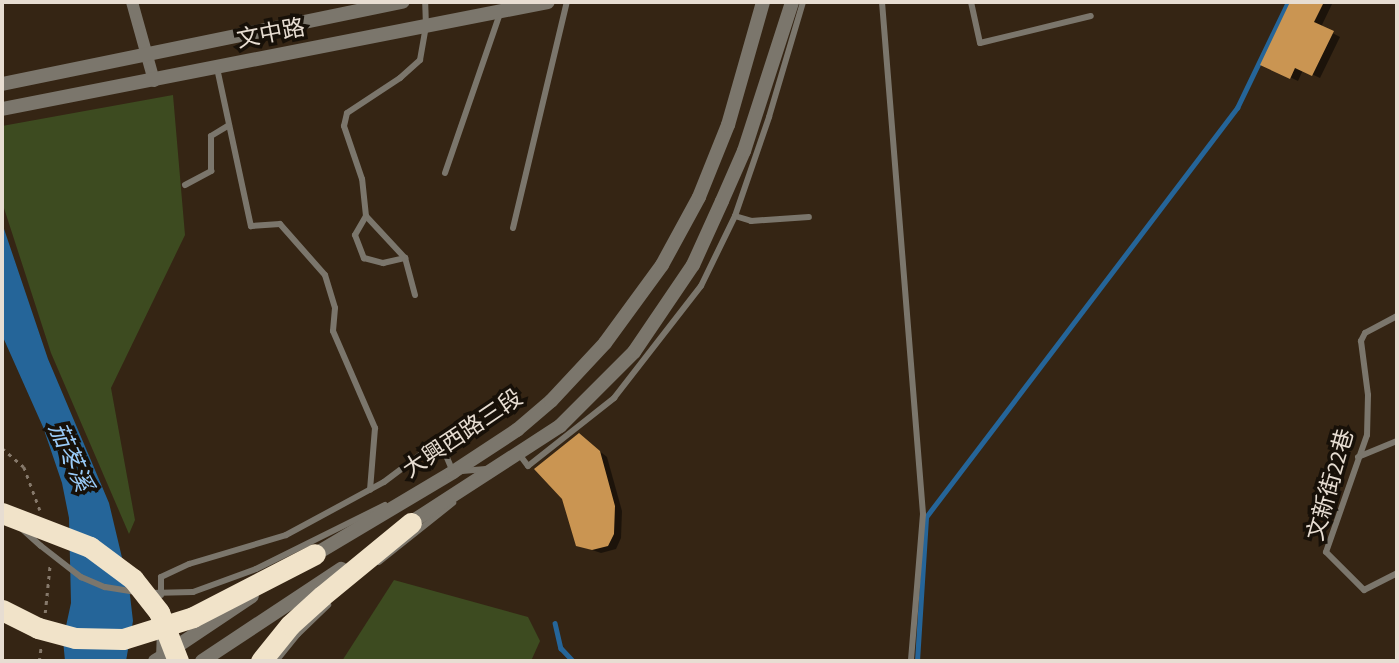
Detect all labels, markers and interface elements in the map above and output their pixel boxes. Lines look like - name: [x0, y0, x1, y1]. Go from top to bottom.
- street label: 文中路: [235, 14, 307, 54]
- street label: 大興西路三段: [398, 384, 528, 484]
- water label: 茄苳溪: [42, 418, 98, 496]
- street label: 文新街22巷: [1302, 426, 1360, 544]

